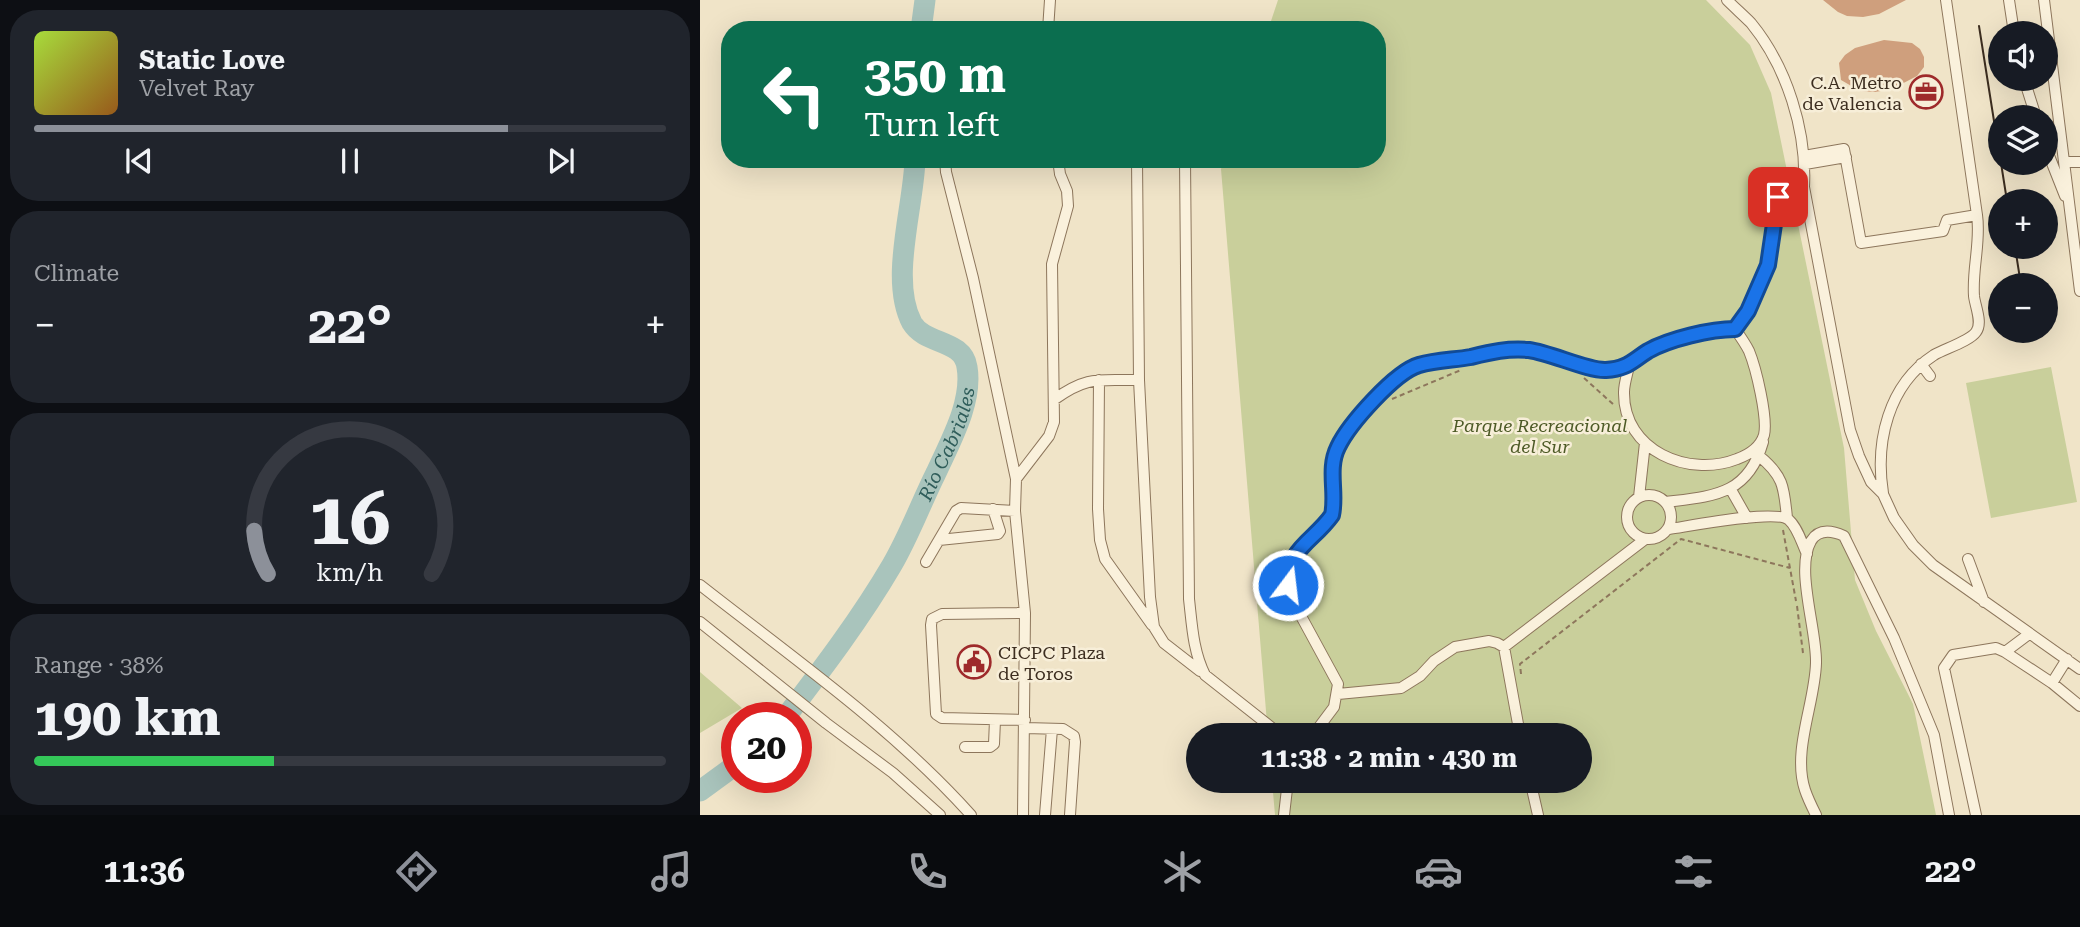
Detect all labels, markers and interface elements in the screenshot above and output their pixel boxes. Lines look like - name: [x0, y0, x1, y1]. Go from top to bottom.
- map controls: [1988, 21, 2058, 343]
- button: sound: [1988, 21, 2058, 91]
- text: Static Love: [139, 45, 285, 75]
- text: 350 m: [864, 47, 1006, 104]
- icon: left: [749, 49, 840, 140]
- place label: C.A. Metro de Valencia: [1802, 72, 1902, 114]
- office icon: C.A. Metro de Valencia: [1907, 73, 1945, 111]
- text: Velvet Ray: [139, 75, 254, 102]
- button: layers: [1988, 105, 2058, 175]
- text: Turn left: [864, 106, 999, 144]
- icon: previous: [120, 142, 158, 180]
- icon: pause: [331, 142, 369, 180]
- icon: next: [542, 142, 580, 180]
- pin: [1748, 167, 1808, 227]
- icon: arrive: [1759, 178, 1797, 216]
- button: +: [1988, 189, 2058, 259]
- text: Climate: [34, 260, 119, 287]
- button: −: [1988, 273, 2058, 343]
- text: 22°: [308, 295, 392, 356]
- text: −: [34, 303, 55, 347]
- text: +: [645, 303, 666, 347]
- water label: Río Cabriales: [913, 386, 979, 505]
- park label: Parque Recreacional del Sur: [1452, 415, 1627, 457]
- text: 16: [309, 478, 391, 563]
- position arrow: [1251, 548, 1325, 622]
- text: km/h: [317, 558, 383, 587]
- place label: CICPC Plaza de Toros: [998, 642, 1105, 684]
- public building icon: CICPC Plaza de Toros: [955, 643, 993, 681]
- text: Range · 38%: [34, 652, 163, 679]
- text: 190 km: [34, 687, 221, 748]
- speed limit sign: 20: [721, 702, 812, 793]
- text: 11:38 · 2 min · 430 m: [1261, 743, 1517, 773]
- icon: directions: [392, 847, 441, 896]
- icon: music: [647, 847, 696, 896]
- icon: phone: [903, 847, 952, 896]
- icon: climate: [1158, 847, 1207, 896]
- icon: car: [1414, 847, 1463, 896]
- icon: filters: [1669, 847, 1718, 896]
- text: 11:36: [103, 852, 185, 890]
- text: 22°: [1925, 852, 1977, 890]

